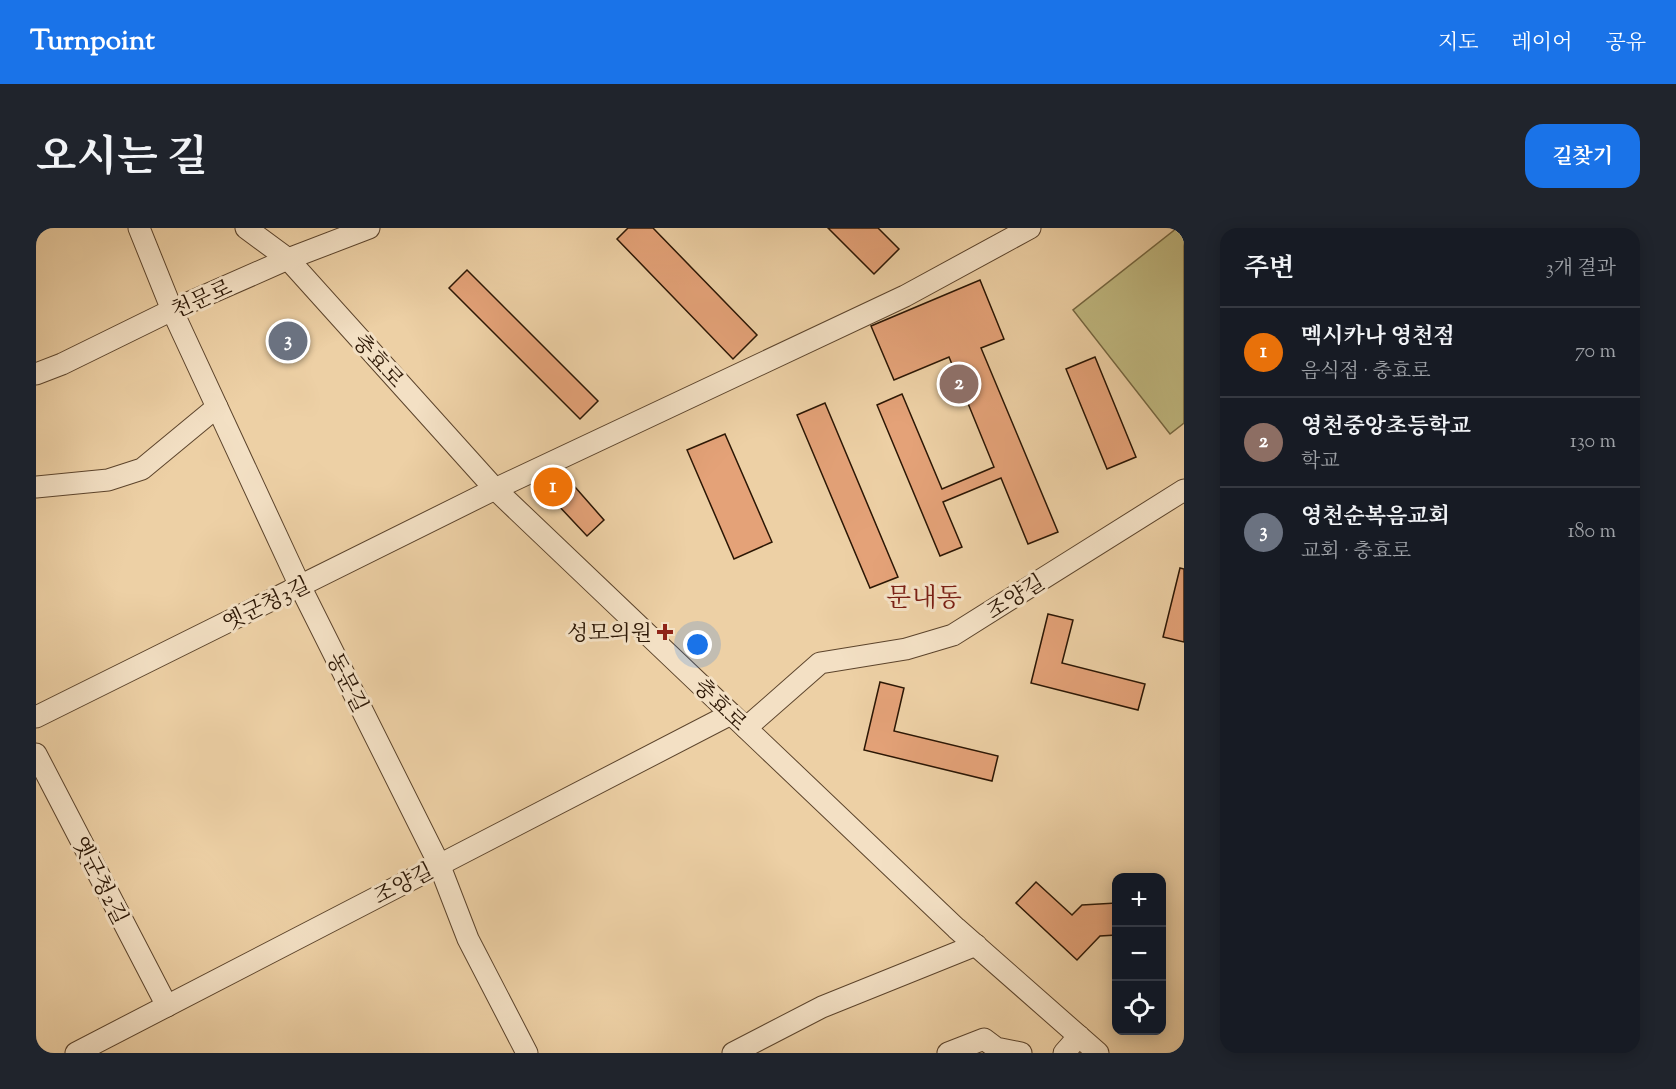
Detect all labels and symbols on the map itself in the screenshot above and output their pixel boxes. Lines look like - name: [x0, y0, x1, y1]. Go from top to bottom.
- street label: 천문로: [167, 273, 238, 328]
- pin: 3: [268, 318, 308, 364]
- street label: 충효로: [344, 328, 410, 396]
- pin: 2: [940, 362, 978, 406]
- pin: 1: [534, 464, 572, 510]
- street label: 조양길: [981, 568, 1052, 629]
- street label: 옛군청3길: [218, 571, 317, 641]
- district label: 문내동: [886, 581, 962, 618]
- place label: 성모의원: [567, 619, 652, 651]
- marker: 성모의원: [656, 623, 674, 641]
- your location: [683, 630, 712, 659]
- street label: 동문길: [317, 648, 374, 719]
- street label: 충효로: [685, 673, 753, 740]
- street label: 옛군청2길: [62, 832, 134, 931]
- street label: 조양길: [369, 857, 440, 914]

